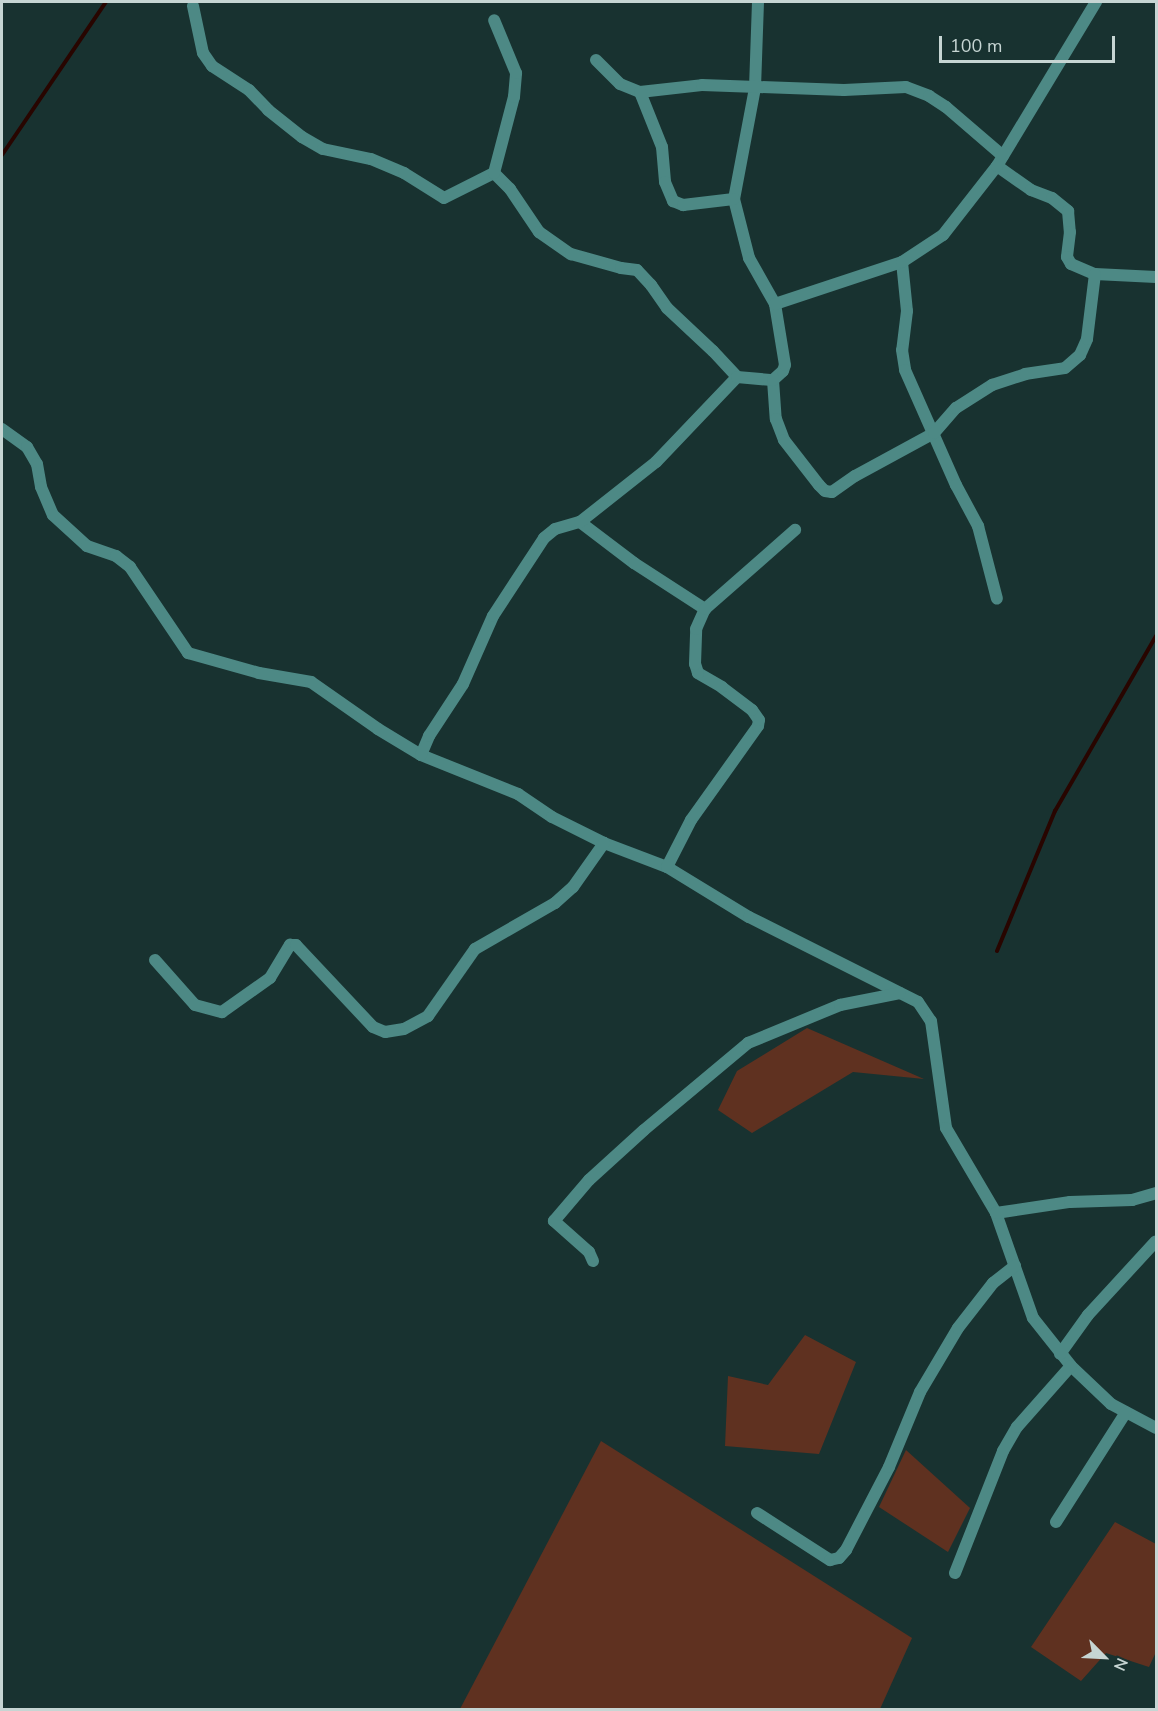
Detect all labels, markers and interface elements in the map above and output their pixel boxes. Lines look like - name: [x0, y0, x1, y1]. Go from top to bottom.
- scale bar: [942, 24, 1118, 62]
- text: 100 m: [950, 34, 1002, 58]
- north arrow: [1074, 1627, 1134, 1687]
- text: N: [1108, 1654, 1133, 1674]

